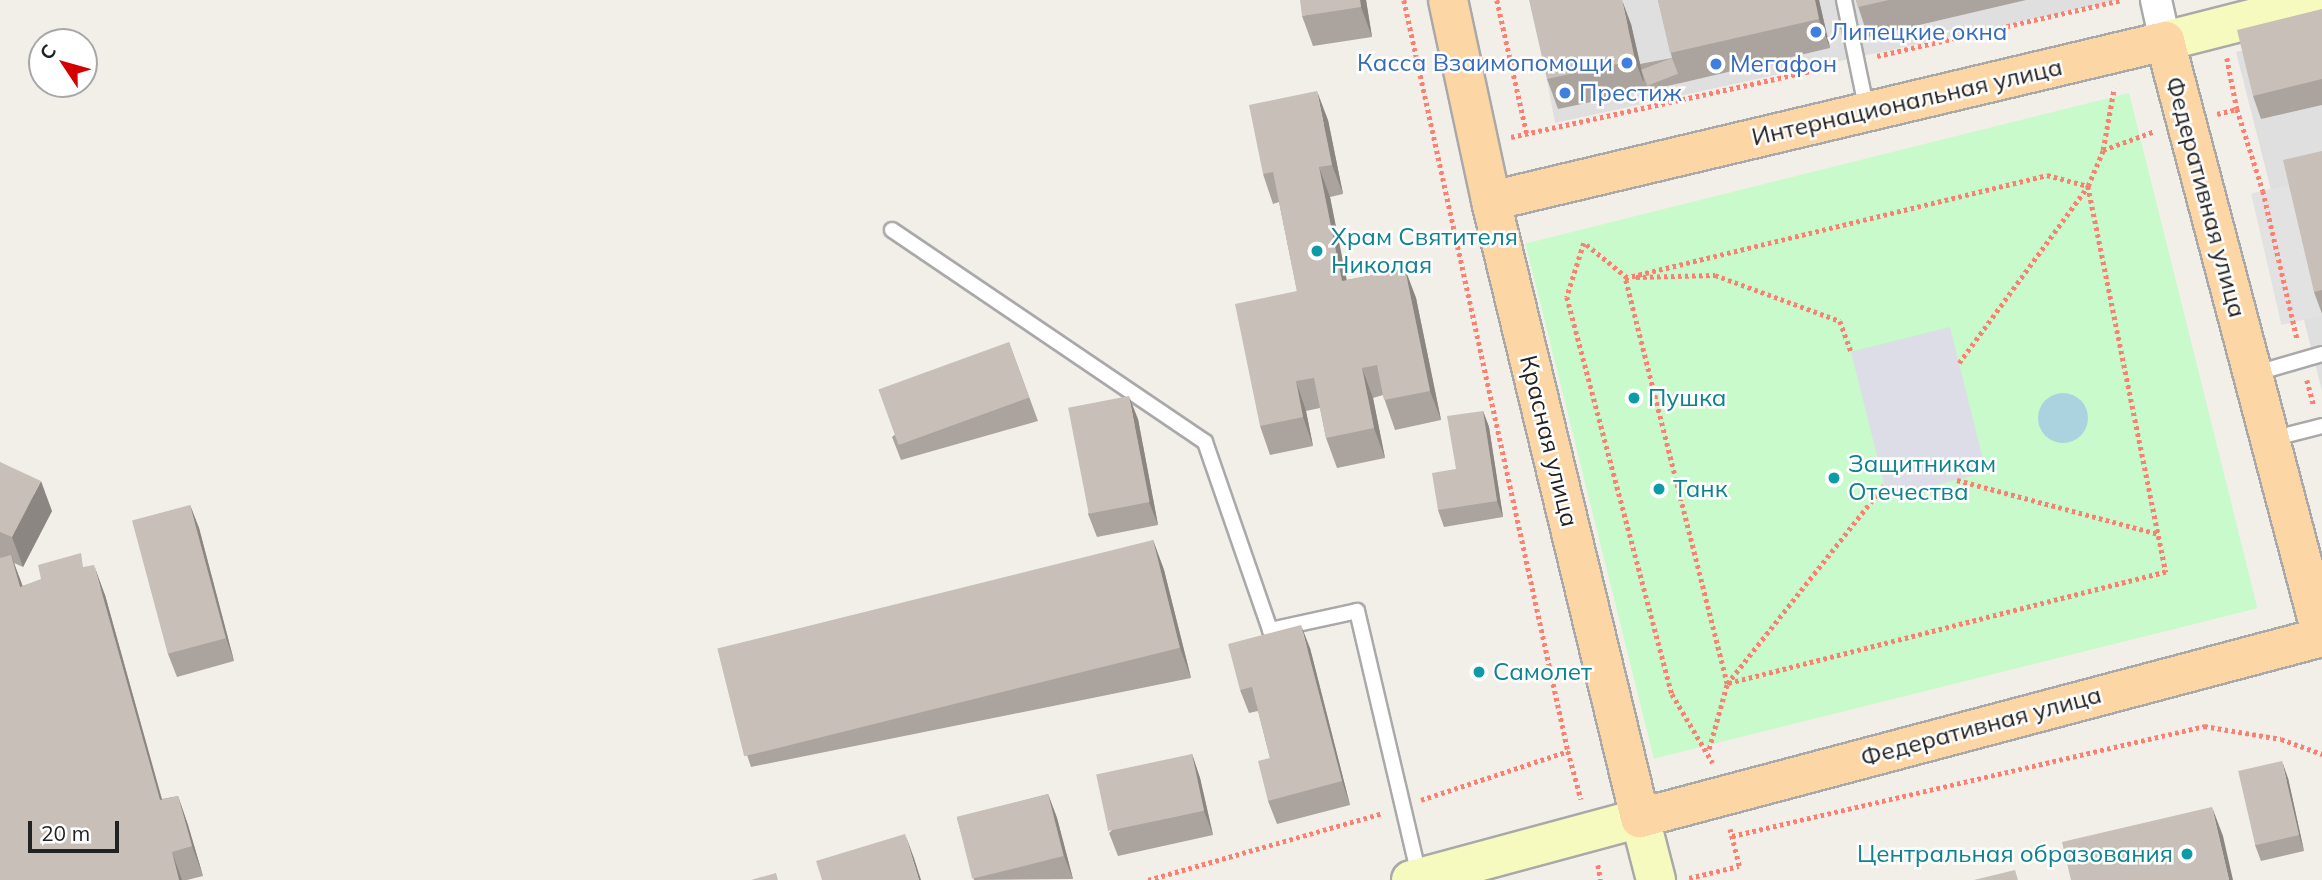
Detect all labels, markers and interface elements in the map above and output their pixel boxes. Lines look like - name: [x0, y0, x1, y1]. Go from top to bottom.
- place label: Липецкие окна: [1830, 18, 2007, 46]
- marker: Липецкие окна: [1808, 24, 1824, 40]
- north arrow: [28, 28, 98, 98]
- text: С: [34, 40, 61, 64]
- place label: Касса Взаимопомощи: [1357, 49, 1613, 77]
- place label: Мегафон: [1730, 50, 1837, 78]
- street label: Интернациональная улица: [1749, 52, 2065, 152]
- marker: Касса Взаимопомощи: [1619, 55, 1635, 71]
- marker: Мегафон: [1708, 56, 1724, 72]
- street label: Федеративная улица: [2160, 73, 2252, 321]
- place label: Престиж: [1579, 79, 1682, 107]
- marker: Престиж: [1557, 85, 1573, 101]
- place label: Храм Святителя Николая: [1331, 223, 1518, 279]
- marker: Храм Святителя Николая: [1309, 243, 1325, 259]
- street label: Красная улица: [1514, 352, 1584, 530]
- place label: Пушка: [1648, 384, 1727, 412]
- marker: Пушка: [1626, 390, 1642, 406]
- place label: Защитникам Отечества: [1848, 450, 1996, 506]
- marker: Защитникам Отечества: [1826, 470, 1842, 486]
- place label: Танк: [1673, 475, 1728, 503]
- marker: Танк: [1651, 481, 1667, 497]
- place label: Самолет: [1493, 658, 1592, 686]
- marker: Самолет: [1471, 664, 1487, 680]
- street label: Федеративная улица: [1857, 680, 2105, 772]
- scale bar: [32, 806, 122, 850]
- text: 20 m: [41, 820, 90, 846]
- place label: Центральная образования: [1857, 840, 2173, 868]
- marker: Центральная образования: [2179, 846, 2195, 862]

